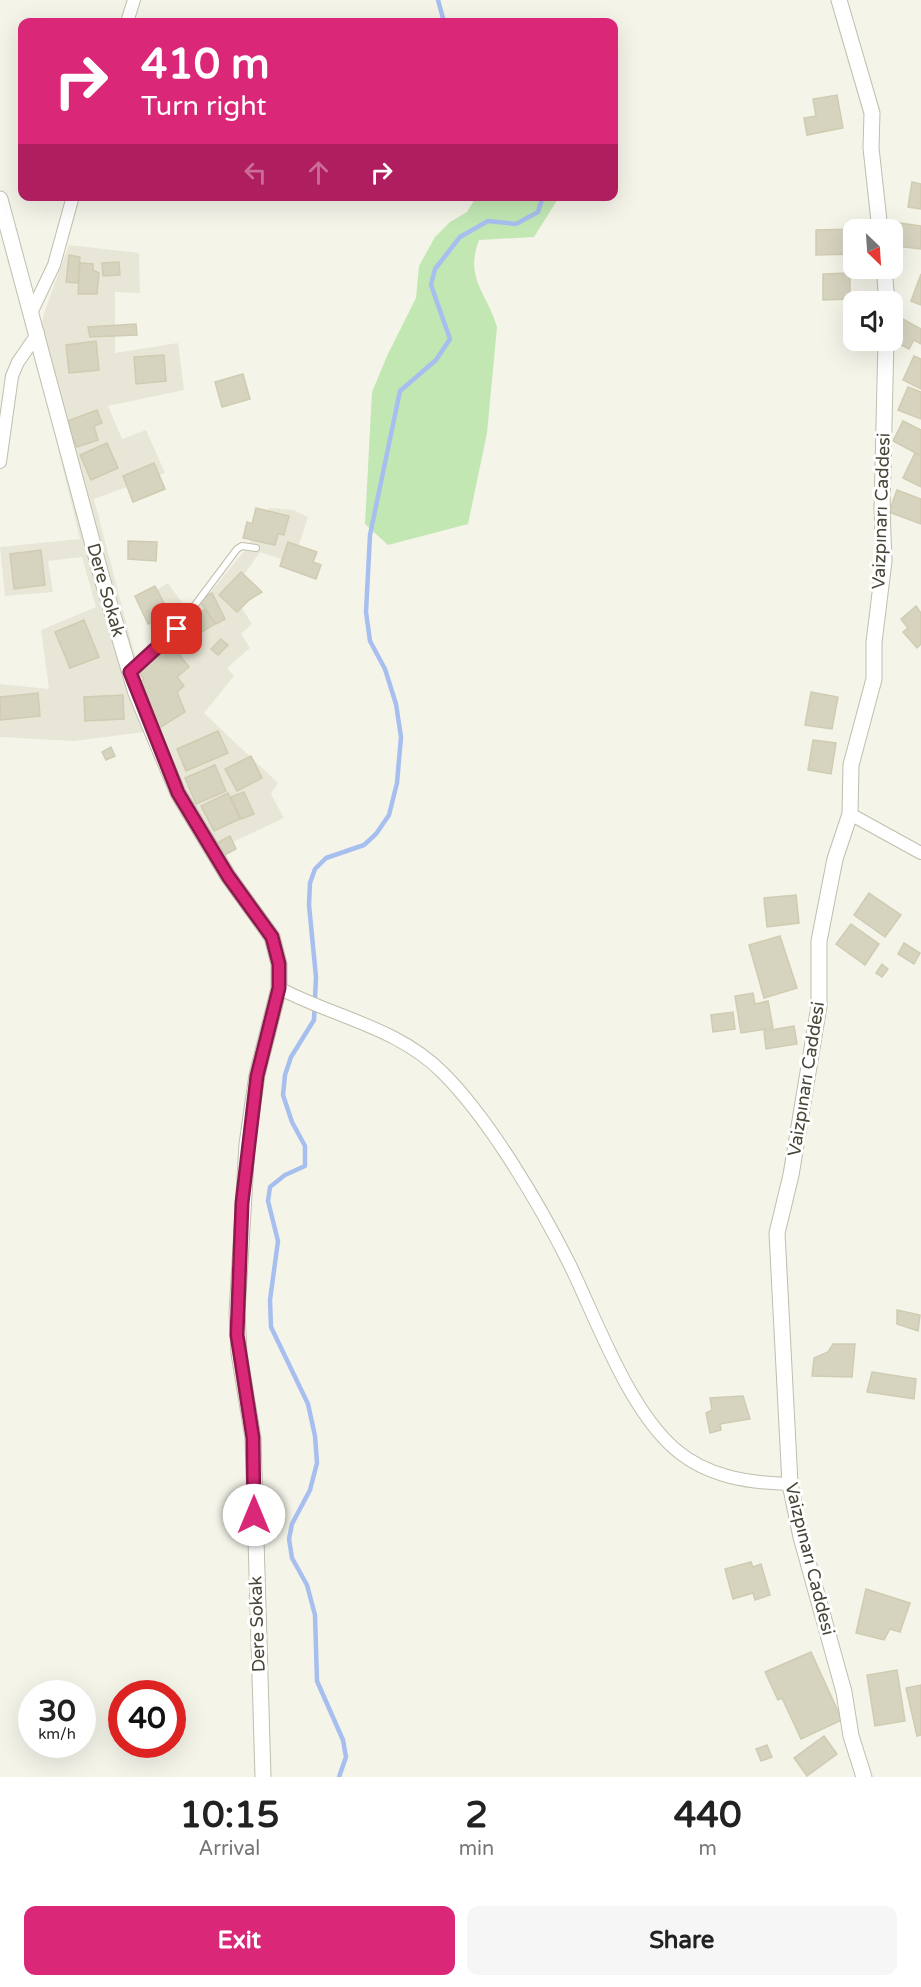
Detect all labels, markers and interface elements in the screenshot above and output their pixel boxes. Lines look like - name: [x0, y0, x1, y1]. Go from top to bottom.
- text: 410 m: [141, 39, 270, 90]
- icon: right: [42, 42, 120, 120]
- text: Turn right: [141, 90, 267, 123]
- icon: left: [239, 156, 272, 189]
- icon: ahead: [302, 156, 335, 189]
- icon: right: [365, 156, 398, 189]
- north arrow: [843, 219, 903, 279]
- map controls: [843, 219, 903, 351]
- button: sound: [843, 291, 903, 351]
- street label: Vaizpınarı Caddesi: [867, 432, 895, 590]
- street label: Dere Sokak: [82, 541, 130, 640]
- pin: [151, 603, 202, 654]
- icon: arrive: [160, 612, 193, 645]
- street label: Vaizpınarı Caddesi: [783, 1000, 829, 1158]
- street label: Vaizpınarı Caddesi: [780, 1480, 840, 1638]
- position arrow: [222, 1483, 286, 1547]
- street label: Dere Sokak: [244, 1575, 270, 1673]
- speed limit sign: 40: [108, 1680, 186, 1758]
- text: 30: [38, 1693, 76, 1730]
- text: km/h: [38, 1725, 76, 1743]
- text: 10:15: [179, 1794, 279, 1837]
- text: 2: [465, 1794, 488, 1837]
- text: 440: [674, 1794, 742, 1837]
- text: Arrival: [198, 1837, 260, 1861]
- text: min: [459, 1837, 494, 1861]
- text: m: [698, 1837, 717, 1861]
- button: Exit: [24, 1906, 455, 1975]
- button: Share: [467, 1906, 897, 1975]

